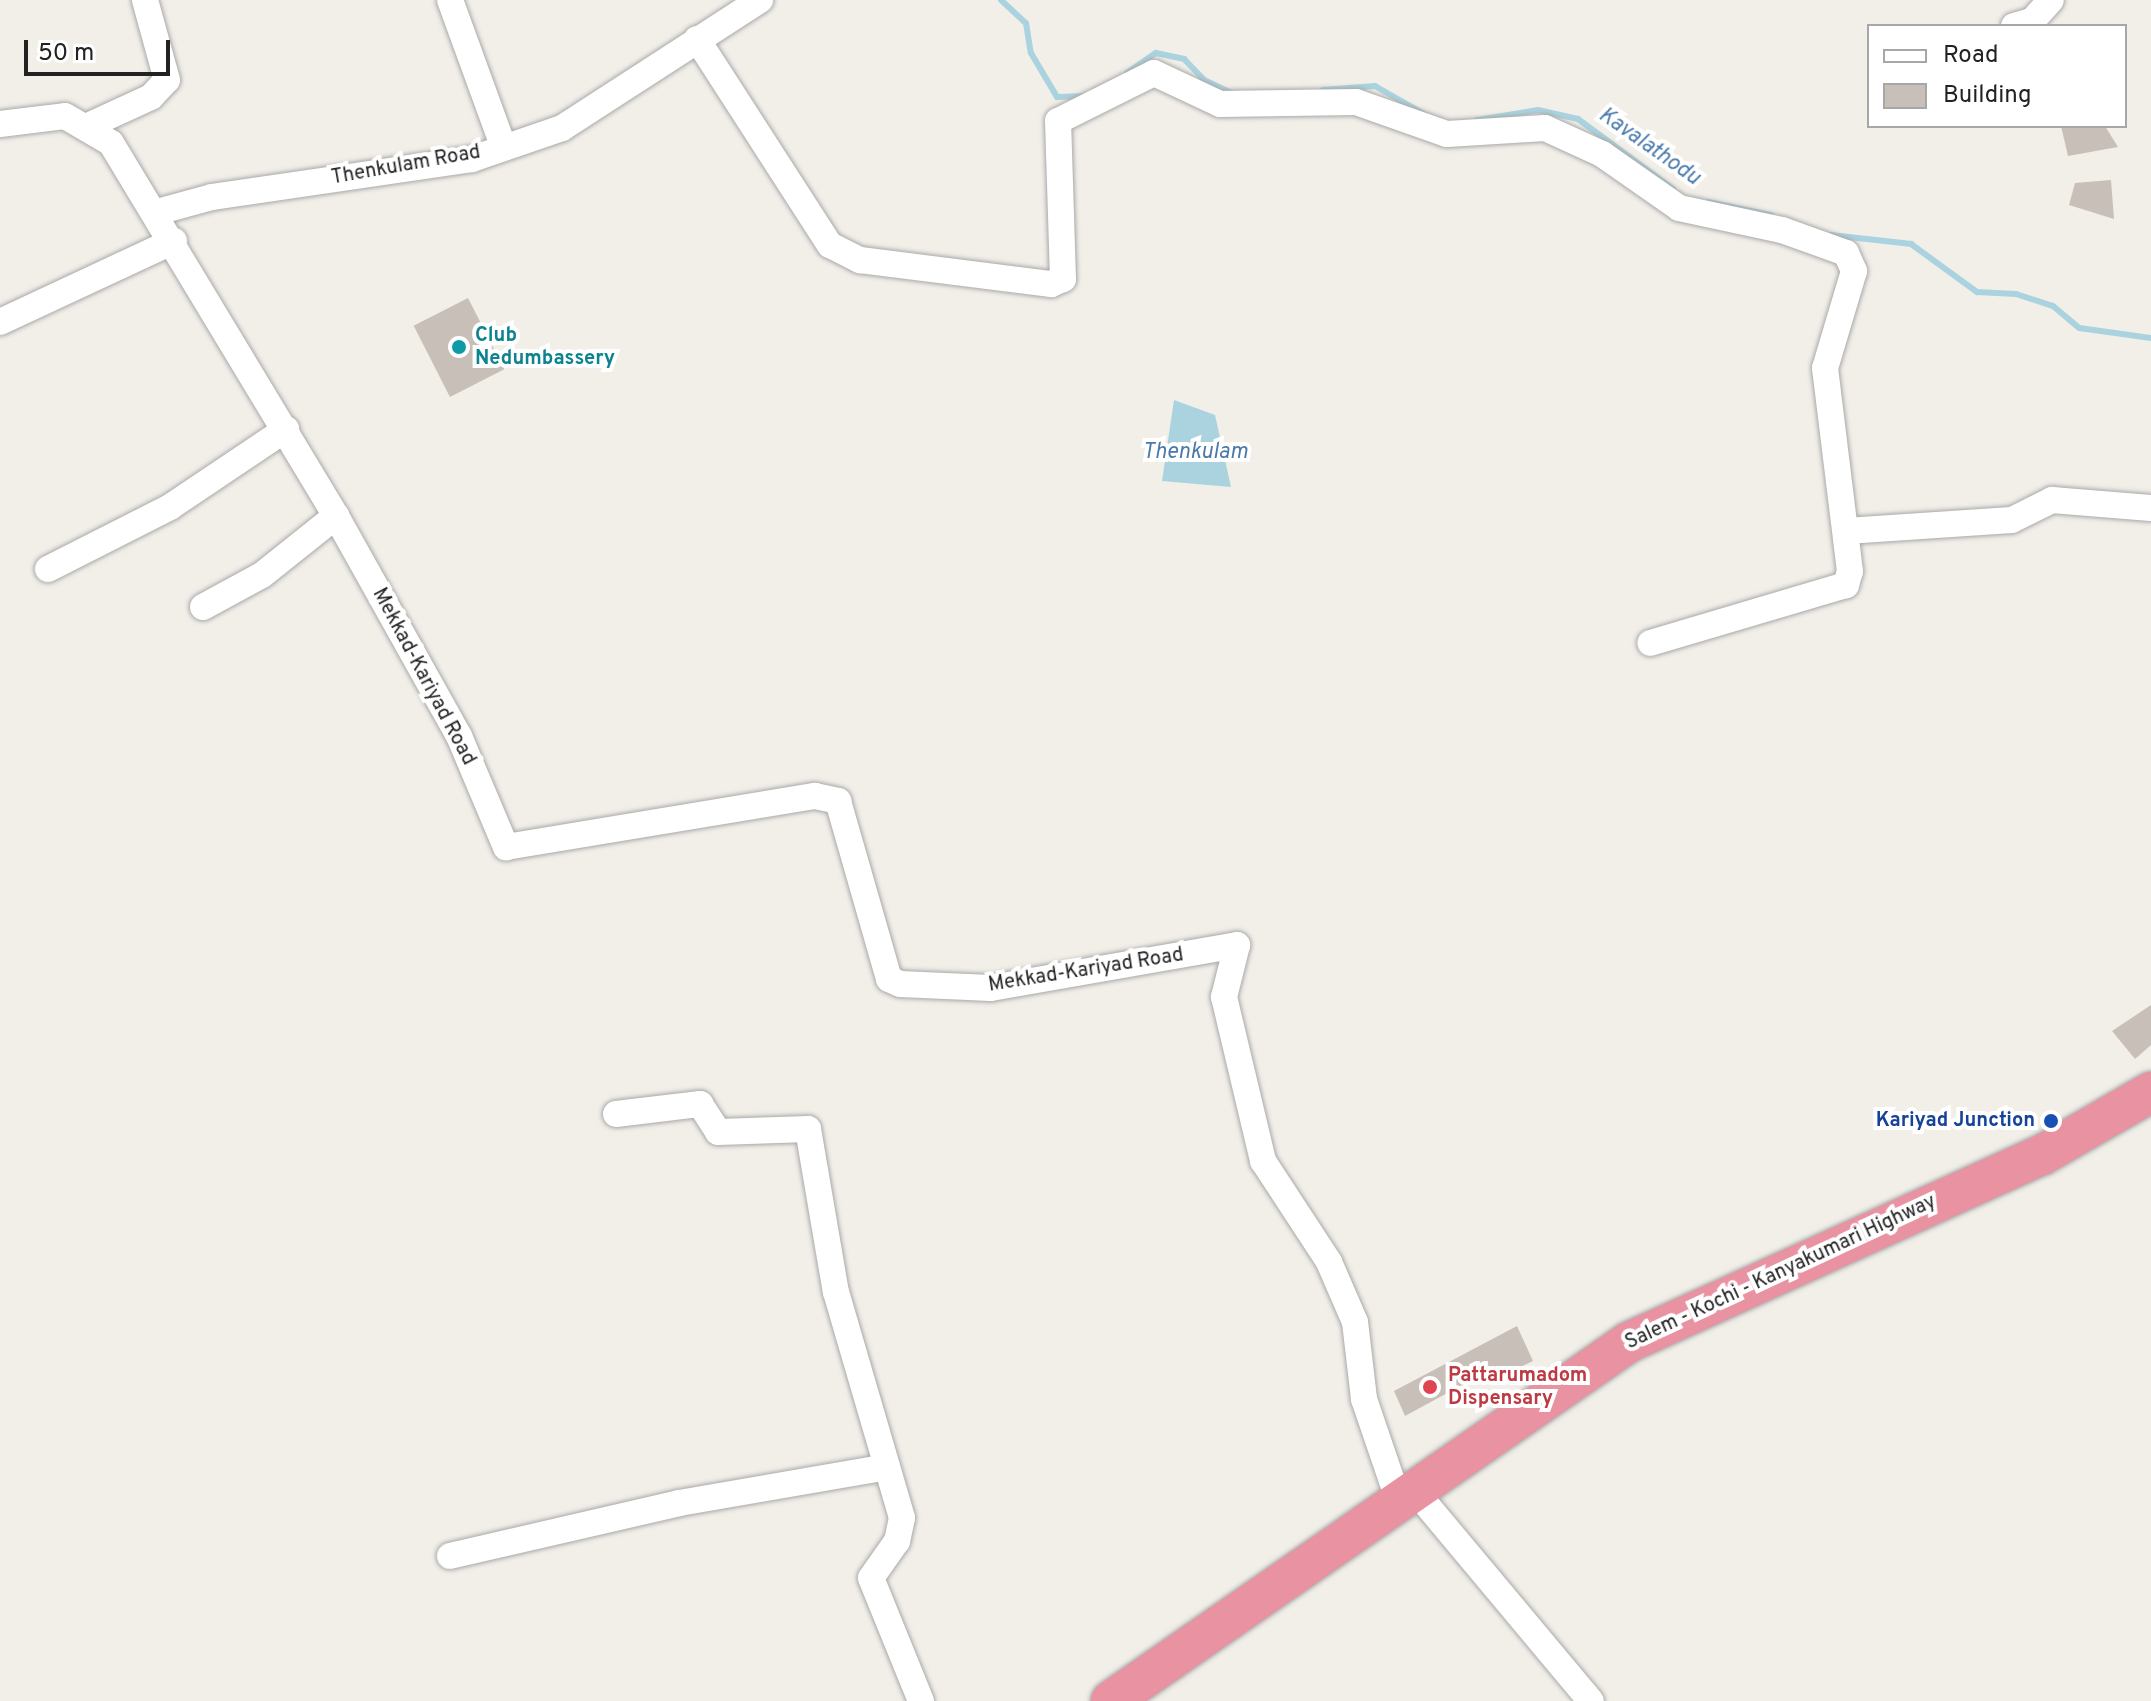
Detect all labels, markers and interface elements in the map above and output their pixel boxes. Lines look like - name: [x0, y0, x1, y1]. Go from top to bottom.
- scale bar: [28, 24, 174, 74]
- legend: [1867, 24, 2127, 128]
- text: 50 m: [38, 39, 94, 69]
- text: Road: [1943, 41, 1999, 71]
- text: Building: [1943, 81, 2032, 111]
- water label: Kavalathodu: [1593, 102, 1705, 192]
- street label: Thenkulam Road: [330, 141, 482, 191]
- place label: Club Nedumbassery: [475, 324, 615, 371]
- marker: Club Nedumbassery: [450, 338, 468, 356]
- water label: Thenkulam: [1142, 440, 1248, 466]
- street label: Mekkad-Kariyad Road: [366, 584, 480, 770]
- street label: Mekkad-Kariyad Road: [987, 944, 1185, 998]
- place label: Kariyad Junction: [1876, 1109, 2035, 1133]
- marker: Kariyad Junction: [2042, 1112, 2060, 1130]
- street label: Salem - Kochi - Kanyakumari Highway: [1622, 1190, 1940, 1356]
- place label: Pattarumadom Dispensary: [1448, 1364, 1587, 1411]
- marker: Pattarumadom Dispensary: [1419, 1376, 1441, 1398]

